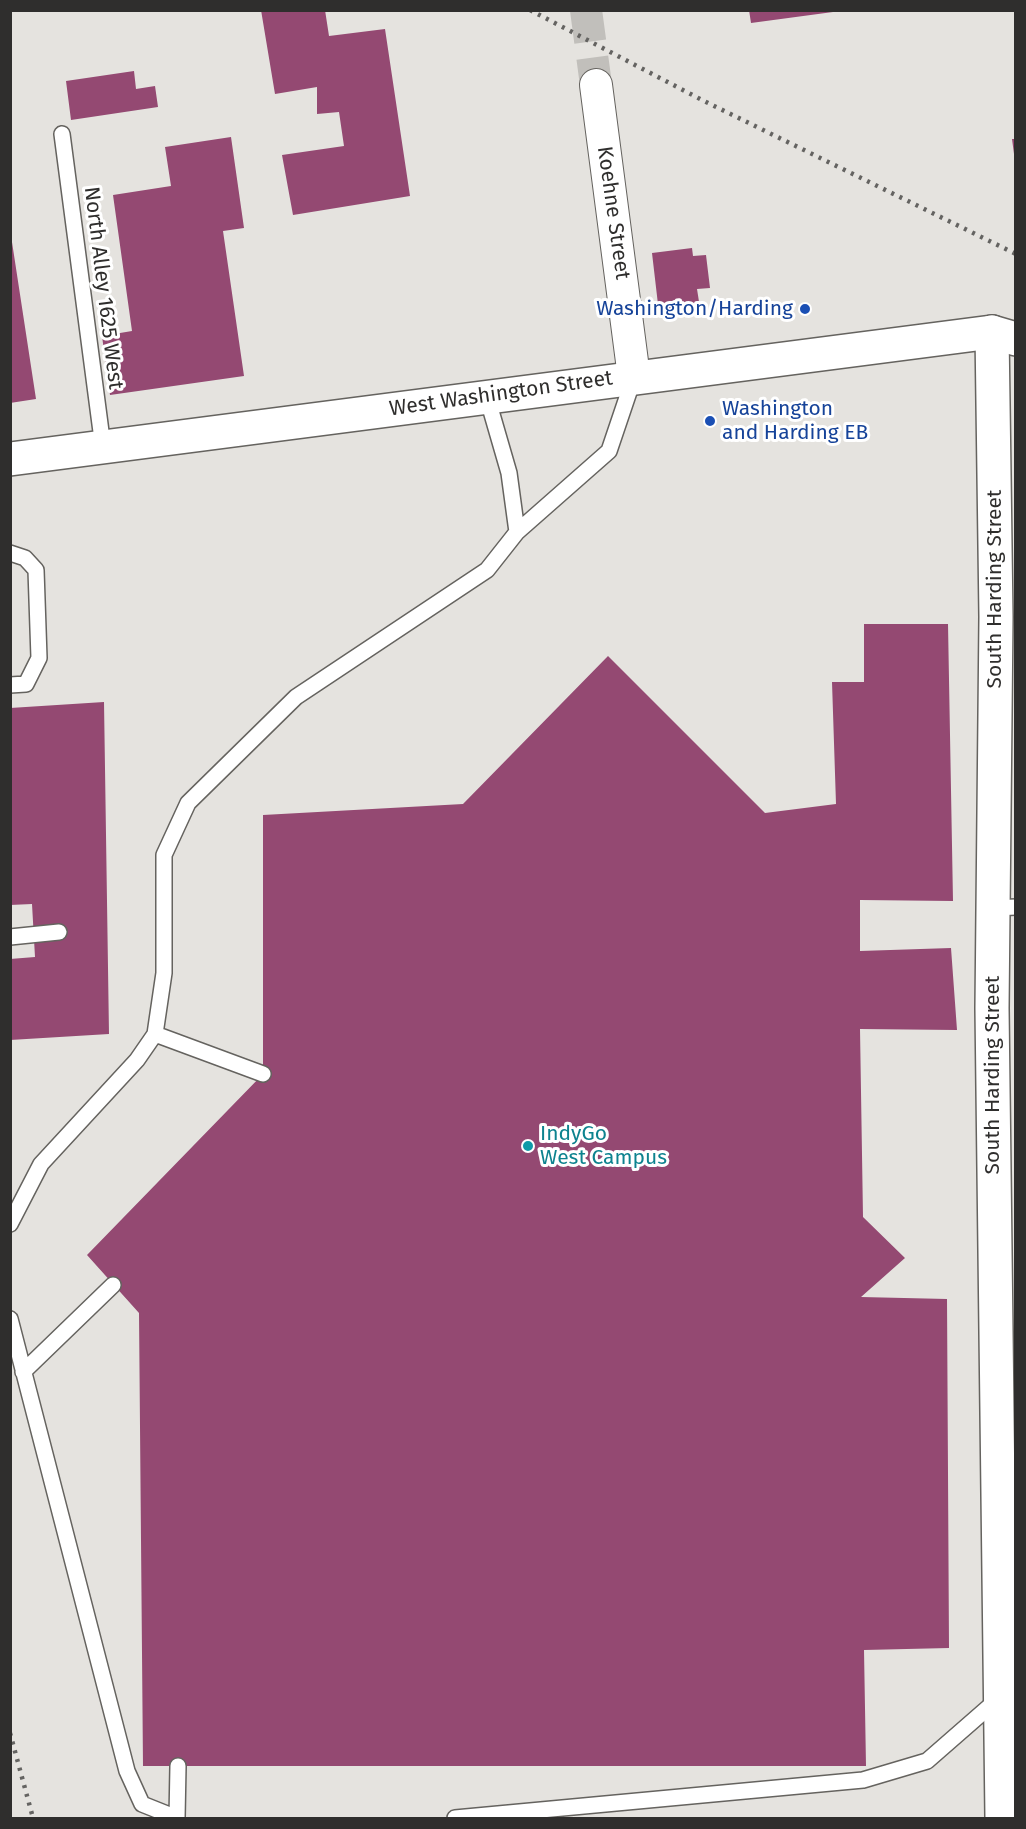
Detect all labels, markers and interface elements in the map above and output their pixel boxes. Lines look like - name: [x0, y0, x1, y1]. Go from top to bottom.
- street label: Koehne Street: [591, 145, 635, 281]
- street label: North Alley 1625 West: [78, 185, 128, 391]
- place label: Washington/Harding: [596, 296, 793, 322]
- marker: Washington/Harding: [798, 302, 812, 316]
- street label: West Washington Street: [388, 366, 614, 422]
- place label: Washington and Harding EB: [722, 396, 868, 446]
- marker: Washington and Harding EB: [703, 414, 717, 428]
- street label: South Harding Street: [982, 490, 1008, 688]
- street label: South Harding Street: [980, 976, 1006, 1174]
- place label: IndyGo West Campus: [540, 1121, 667, 1171]
- marker: IndyGo West Campus: [521, 1139, 535, 1153]

